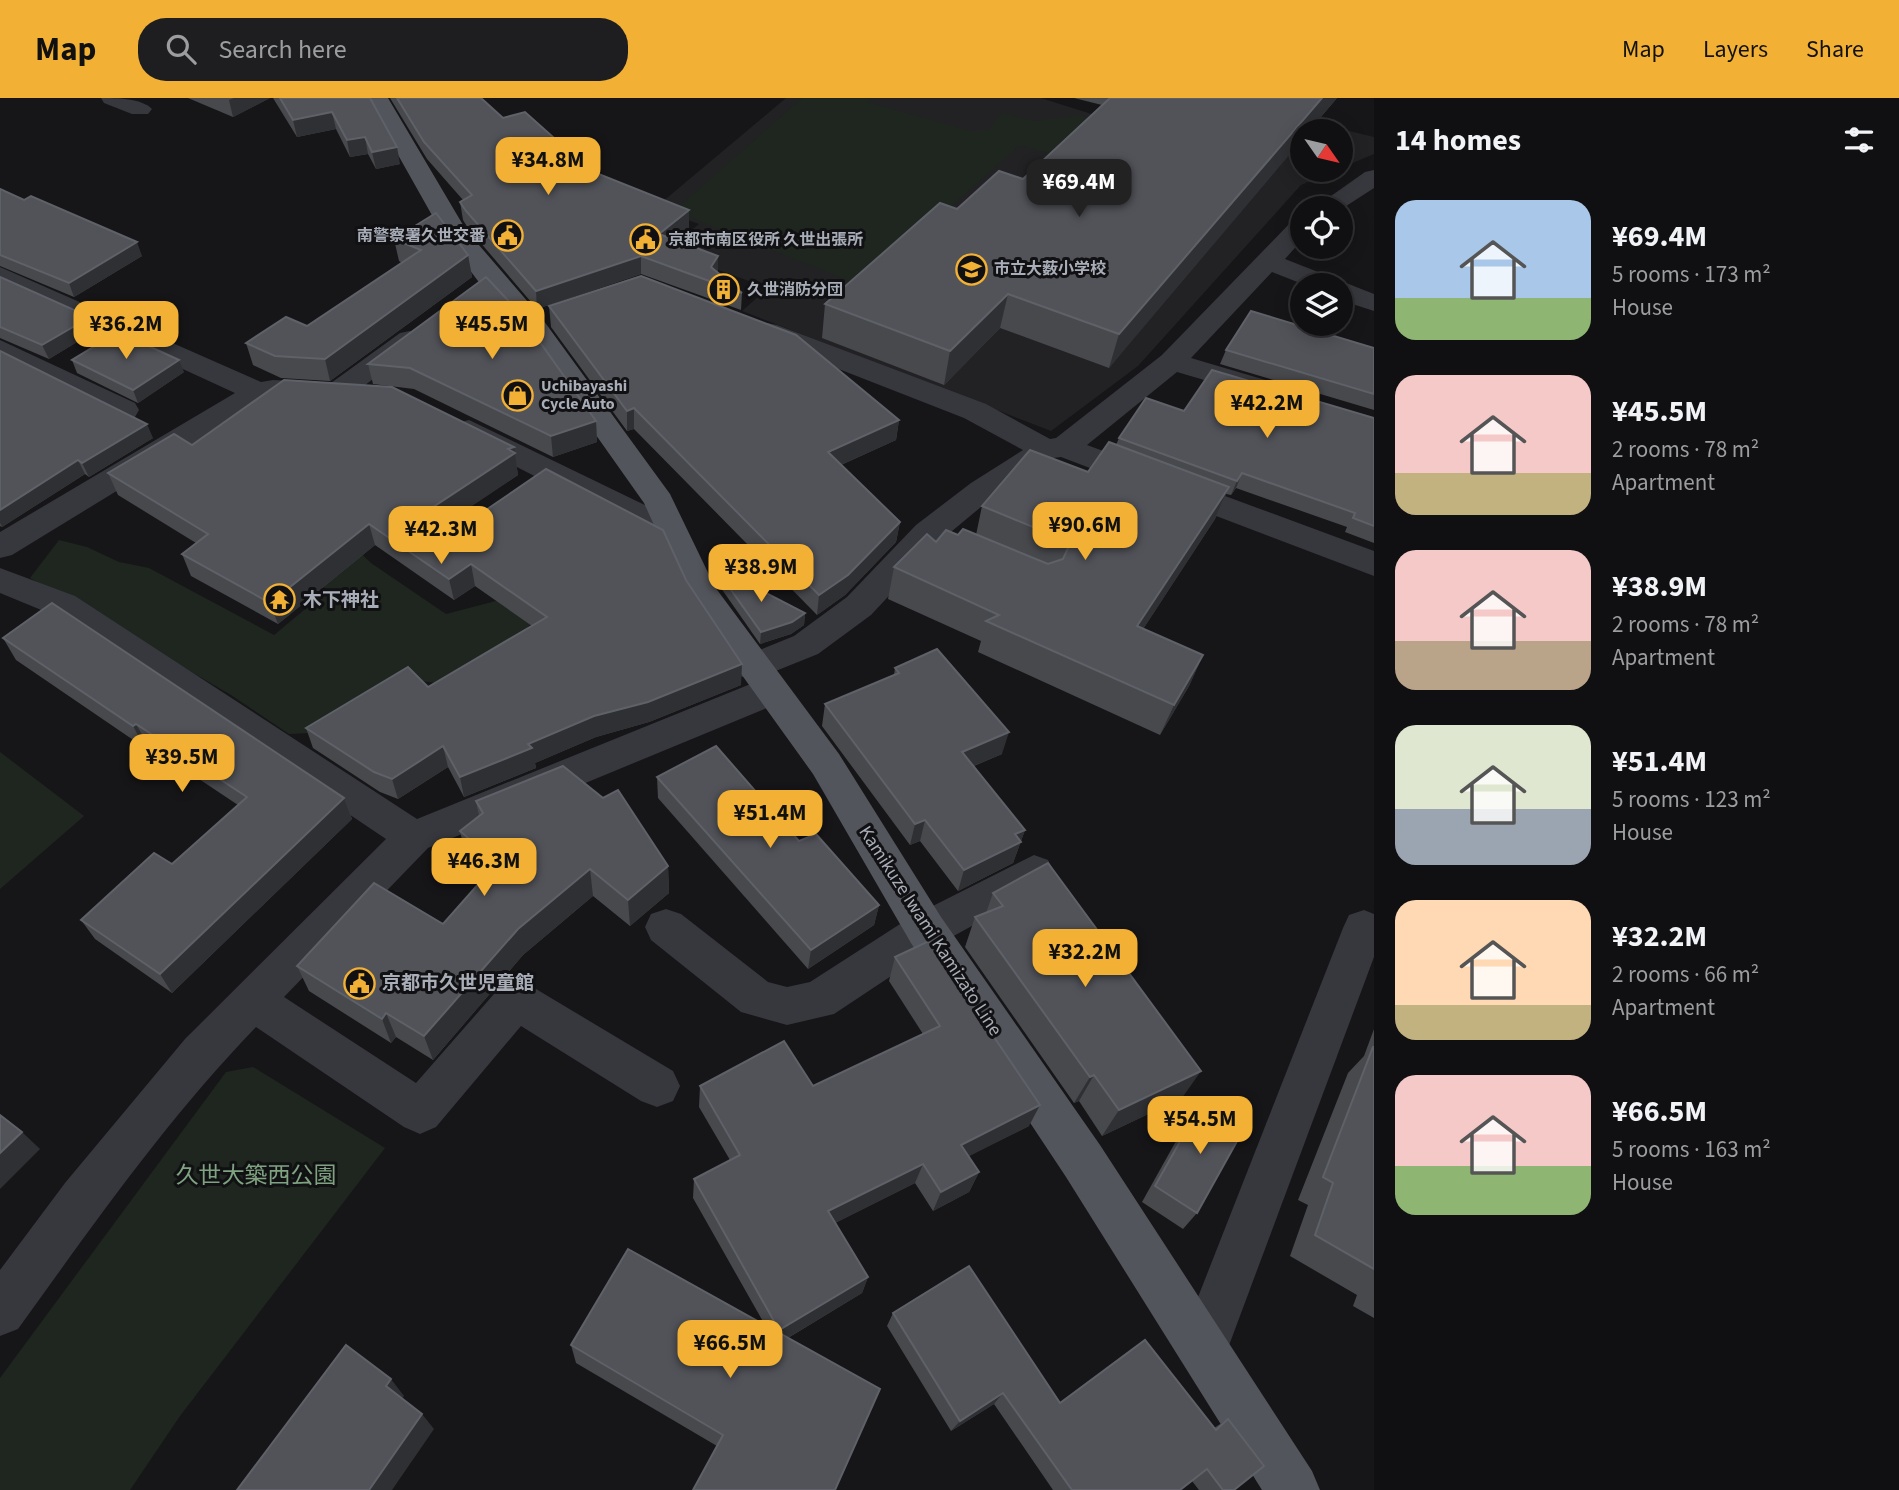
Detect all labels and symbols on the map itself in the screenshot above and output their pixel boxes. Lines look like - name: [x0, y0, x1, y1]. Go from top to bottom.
- north arrow: [1290, 119, 1353, 182]
- pin: ¥34.8M: [491, 138, 605, 197]
- pin: ¥69.4M: [1022, 159, 1136, 219]
- public building icon: 南警察署久世交番: [491, 219, 525, 253]
- public building icon: 京都市南区役所 久世出張所: [628, 223, 662, 257]
- place label: 南警察署久世交番: [357, 225, 485, 247]
- place label: 京都市南区役所 久世出張所: [668, 229, 863, 251]
- school or university icon: 市立大薮小学校: [954, 252, 988, 286]
- place label: 市立大薮小学校: [994, 258, 1106, 280]
- building icon: 久世消防分団: [707, 273, 741, 307]
- place label: 久世消防分団: [747, 279, 843, 301]
- pin: ¥36.2M: [69, 302, 183, 361]
- pin: ¥45.5M: [435, 302, 549, 361]
- place label: Uchibayashi Cycle Auto: [541, 375, 627, 415]
- shop icon: Uchibayashi Cycle Auto: [501, 378, 535, 412]
- pin: ¥42.2M: [1210, 380, 1324, 440]
- pin: ¥90.6M: [1028, 503, 1142, 562]
- pin: ¥42.3M: [384, 506, 498, 566]
- pin: ¥38.9M: [704, 545, 818, 604]
- temple icon: 木下神社: [263, 583, 297, 617]
- place label: 木下神社: [303, 587, 379, 614]
- pin: ¥39.5M: [125, 734, 239, 794]
- pin: ¥51.4M: [713, 790, 827, 850]
- street label: Kamikuze Iwami Kamizato Line: [852, 821, 1008, 1041]
- pin: ¥46.3M: [427, 838, 541, 898]
- pin: ¥32.2M: [1028, 930, 1142, 989]
- public building icon: 京都市久世児童館: [342, 966, 376, 1000]
- place label: 京都市久世児童館: [382, 970, 534, 997]
- pin: ¥54.5M: [1143, 1096, 1257, 1156]
- park label: 久世大築西公園: [176, 1159, 337, 1192]
- pin: ¥66.5M: [673, 1320, 787, 1380]

